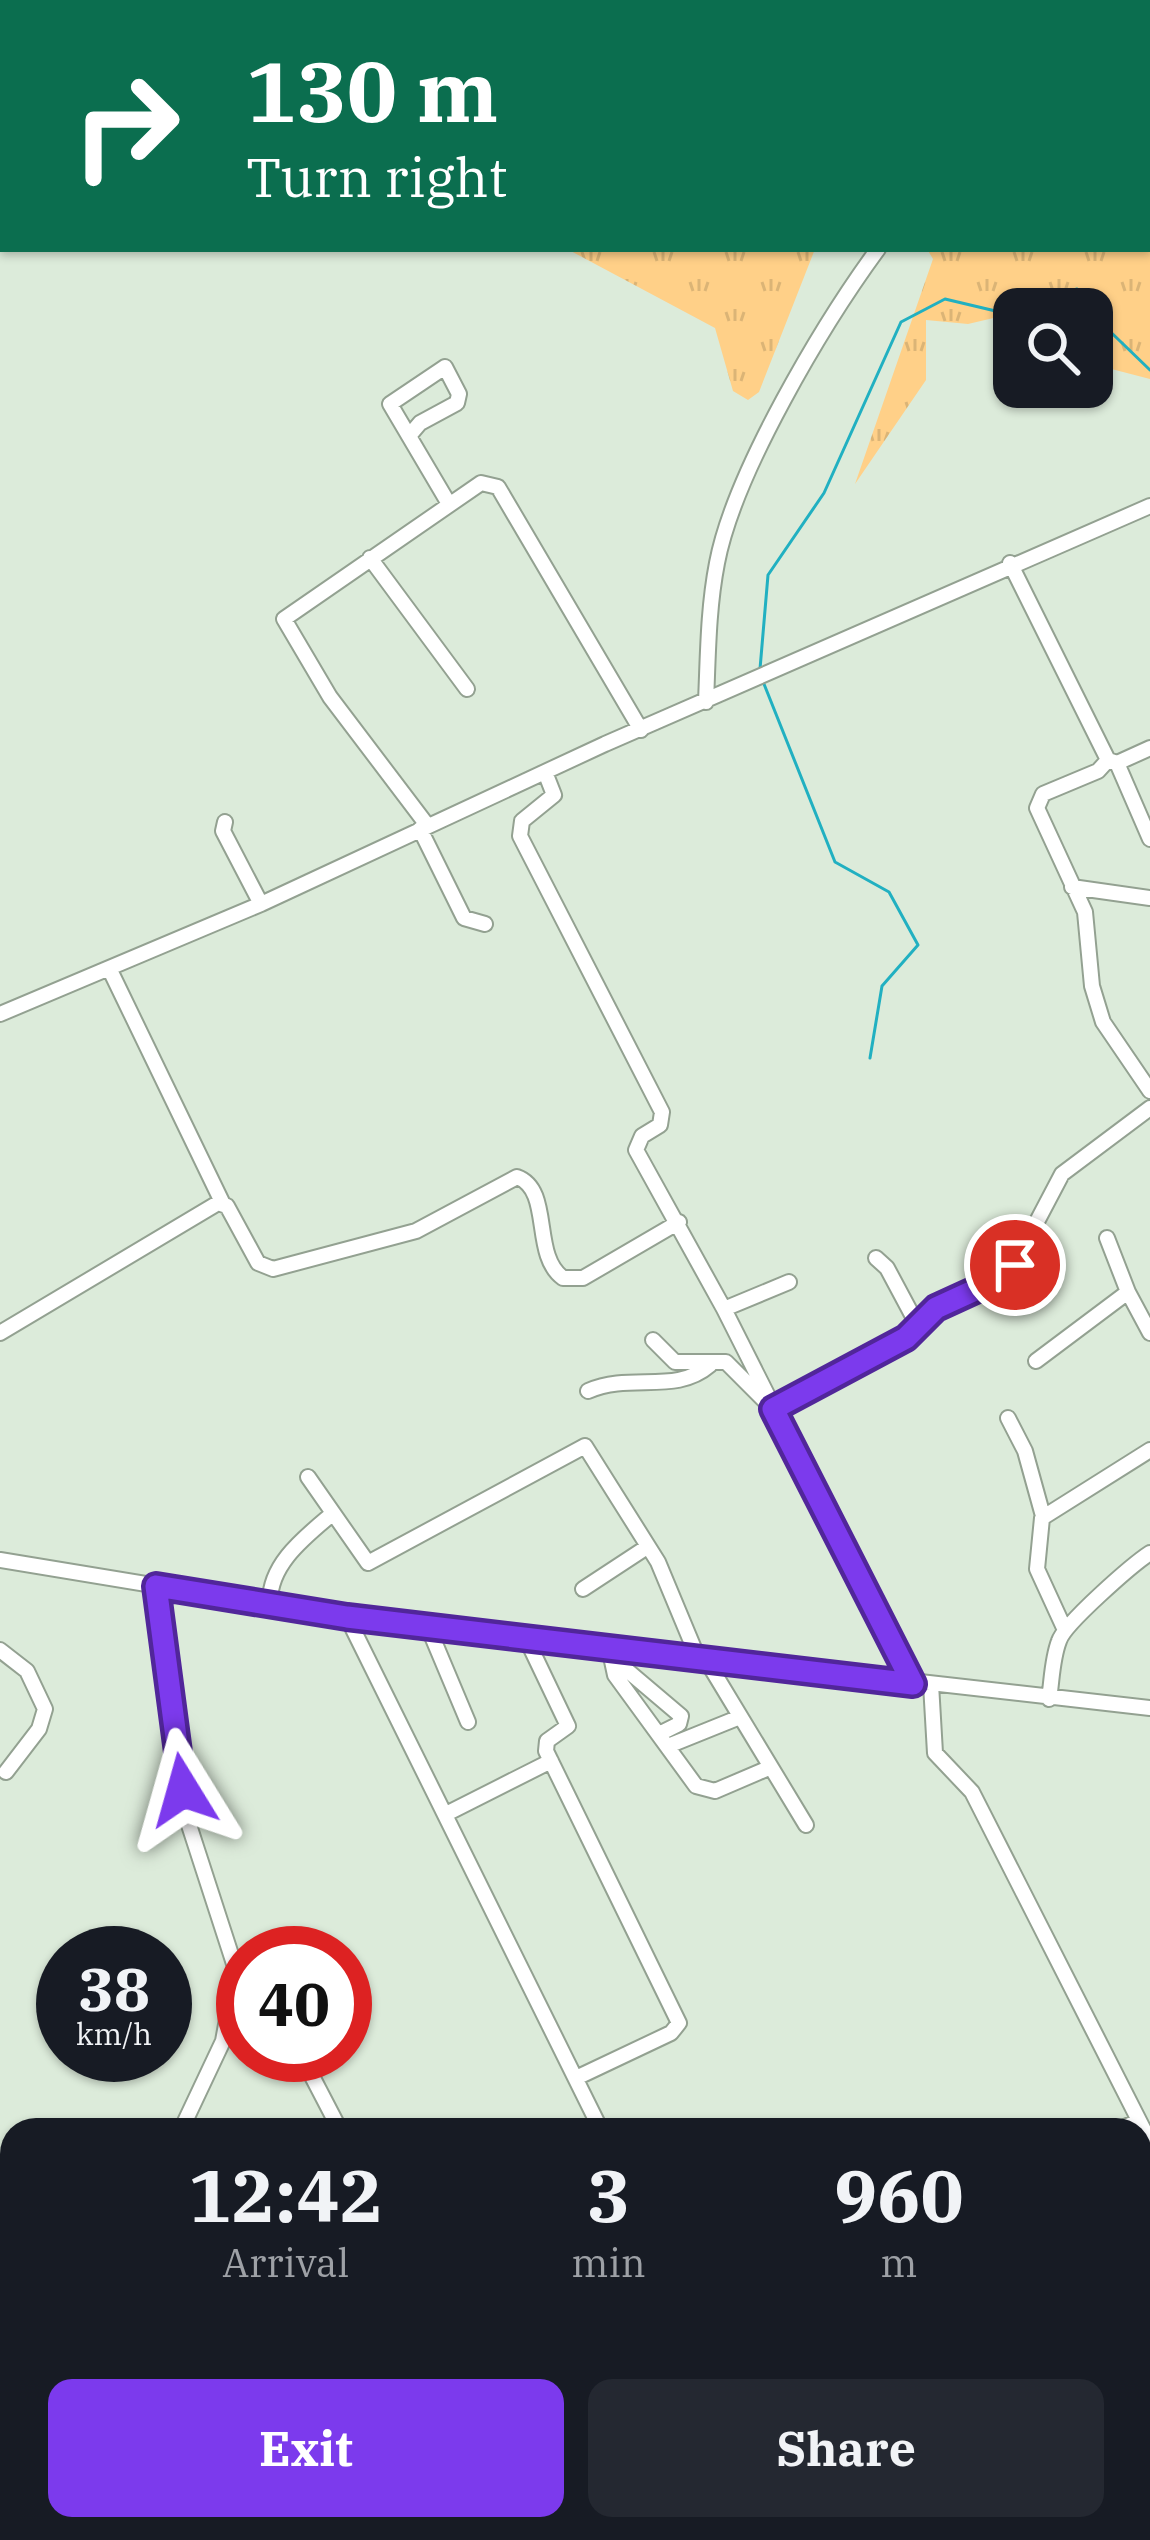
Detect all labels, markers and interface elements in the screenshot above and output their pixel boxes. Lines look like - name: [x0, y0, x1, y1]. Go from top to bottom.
- text: 130 m: [246, 36, 498, 145]
- icon: right: [48, 48, 204, 204]
- text: Turn right: [246, 142, 508, 212]
- map controls: [993, 288, 1113, 408]
- button: search: [993, 288, 1113, 408]
- pin: [964, 1214, 1066, 1316]
- icon: arrive: [982, 1232, 1048, 1298]
- position arrow: [120, 1727, 246, 1853]
- speed limit sign: 40: [216, 1926, 372, 2082]
- text: 38: [78, 1949, 150, 2028]
- text: km/h: [76, 2014, 152, 2053]
- text: 12:42: [188, 2148, 383, 2242]
- text: 3: [587, 2148, 630, 2242]
- text: 960: [834, 2148, 964, 2242]
- text: Arrival: [222, 2237, 349, 2288]
- text: min: [571, 2237, 646, 2288]
- text: m: [880, 2237, 917, 2288]
- button: Exit: [48, 2379, 564, 2517]
- button: Share: [588, 2379, 1104, 2517]

